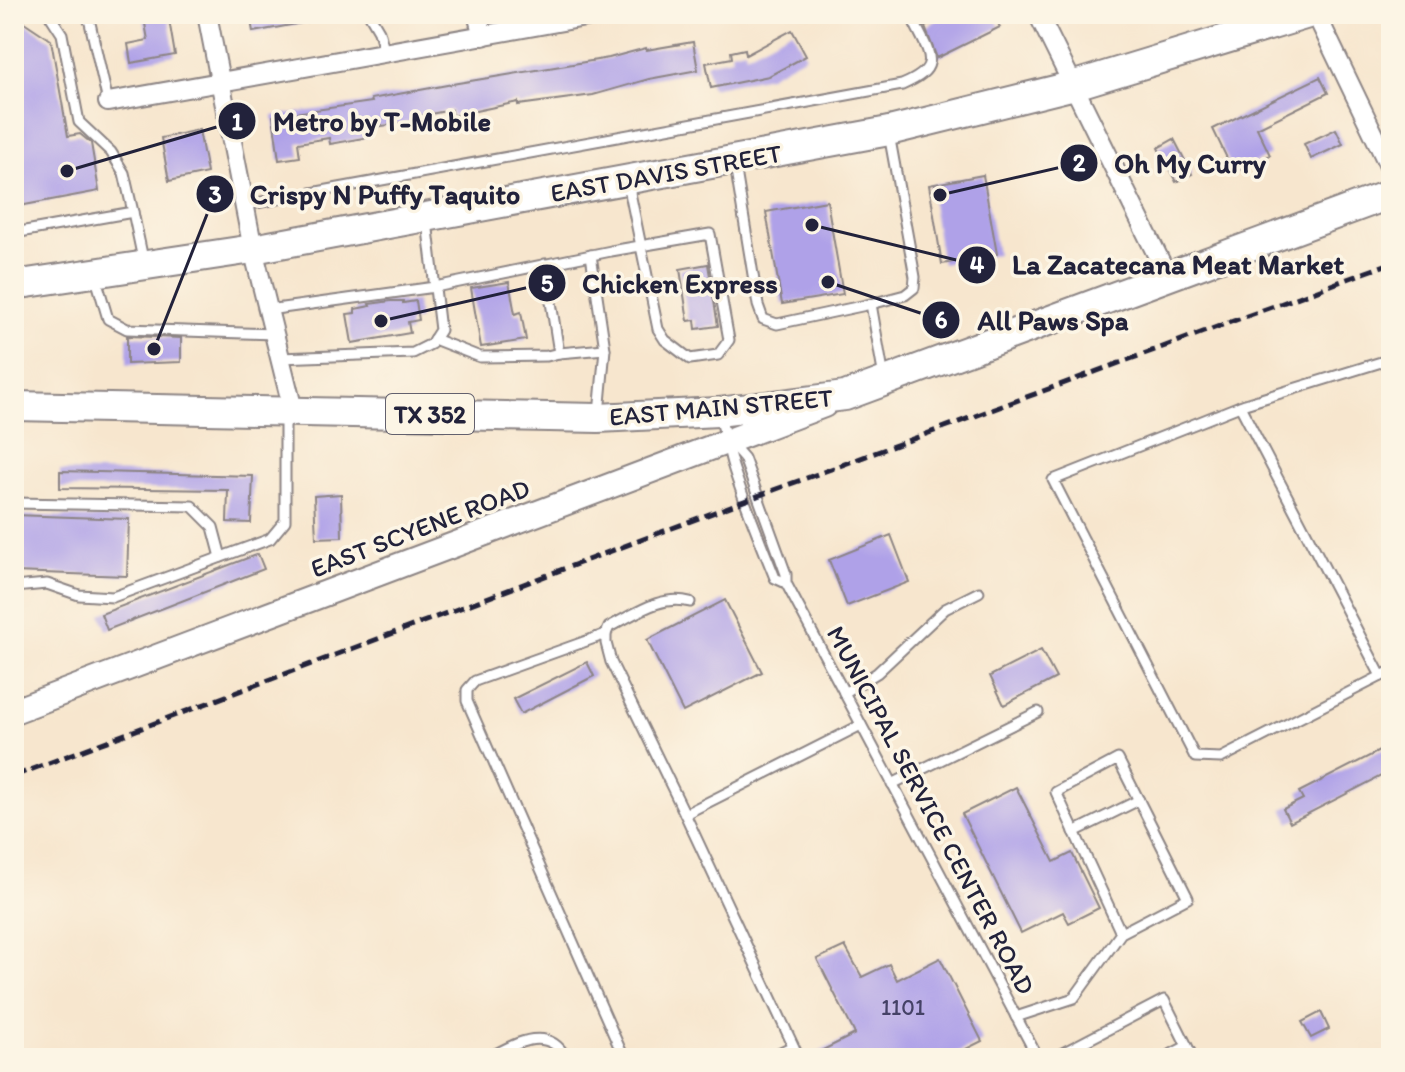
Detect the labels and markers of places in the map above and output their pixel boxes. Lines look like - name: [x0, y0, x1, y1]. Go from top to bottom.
- callout: Metro by T-Mobile: [217, 95, 507, 147]
- callout: Oh My Curry: [1059, 137, 1282, 189]
- callout: Crispy N Puffy Taquito: [195, 168, 535, 220]
- callout: La Zacatecana Meat Market: [957, 239, 1360, 291]
- callout: Chicken Express: [527, 257, 794, 309]
- callout: All Paws Spa: [921, 294, 1145, 346]

